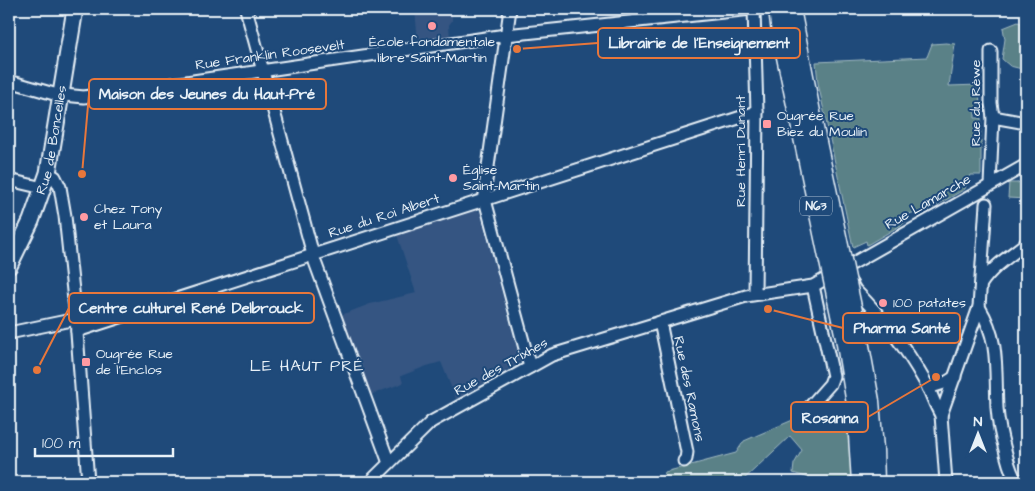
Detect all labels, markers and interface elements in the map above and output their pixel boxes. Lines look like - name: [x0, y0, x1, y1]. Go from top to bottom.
- marker: École fondamentale libre Saint-Martin: [426, 20, 438, 32]
- callout: Librairie de l'Enseignement: [598, 28, 800, 58]
- place label: École fondamentale libre Saint-Martin: [369, 32, 495, 68]
- text: Librairie de l'Enseignement: [608, 33, 791, 56]
- street label: Rue Franklin Roosevelt: [194, 35, 346, 75]
- street label: Rue du Rèwe: [966, 59, 986, 146]
- callout: Maison des Jeunes du Haut-Pré: [89, 79, 326, 109]
- street label: Rue de Boncelles: [31, 84, 72, 198]
- text: Maison des Jeunes du Haut-Pré: [99, 84, 315, 105]
- street label: Rue Henri Dunant: [731, 95, 751, 207]
- place label: Ougrée Rue Biez du Moulin: [777, 106, 867, 142]
- marker: Ougrée Rue Biez du Moulin: [761, 118, 773, 130]
- place label: Église Saint-Martin: [463, 160, 539, 196]
- street label: Rue Lamarche: [881, 169, 975, 235]
- marker: Église Saint-Martin: [447, 172, 459, 184]
- street label: Rue du Roi Albert: [326, 189, 442, 243]
- road number: N63: [800, 197, 832, 216]
- place label: Chez Tony et Laura: [94, 199, 163, 235]
- marker: Chez Tony et Laura: [78, 211, 90, 223]
- callout: Centre culturel René Delbrouck: [69, 293, 314, 323]
- place label: 100 patates: [893, 293, 966, 313]
- marker: 100 patates: [877, 297, 889, 309]
- text: Centre culturel René Delbrouck: [79, 298, 304, 319]
- callout: Pharma Santé: [843, 313, 960, 343]
- text: Pharma Santé: [853, 318, 951, 339]
- street label: Rue des Trixhes: [451, 333, 551, 401]
- street label: Rue des Ramons: [668, 334, 710, 444]
- place label: Ougrée Rue de l'Enclos: [96, 344, 173, 380]
- district label: LE HAUT PRÉ: [250, 355, 364, 377]
- marker: Ougrée Rue de l'Enclos: [80, 356, 92, 368]
- callout: Rosanna: [791, 402, 868, 432]
- text: Rosanna: [802, 408, 859, 429]
- north arrow: [952, 408, 1002, 458]
- text: N: [974, 412, 983, 432]
- scale bar: [35, 426, 172, 458]
- text: 100 m: [42, 433, 81, 454]

